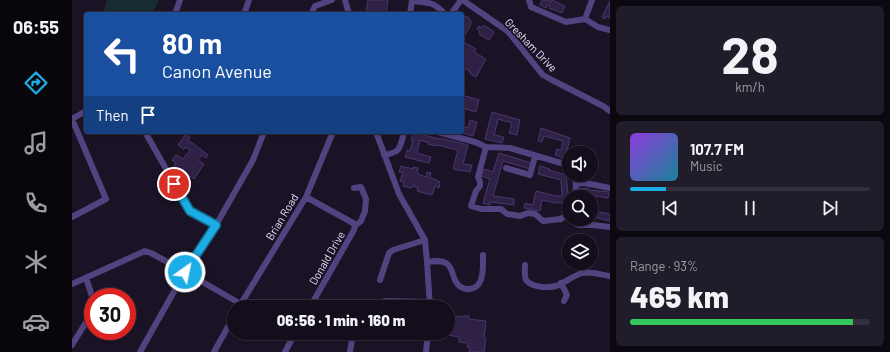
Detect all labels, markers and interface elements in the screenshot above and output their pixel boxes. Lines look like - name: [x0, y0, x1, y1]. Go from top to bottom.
- street label: Gresham Drive: [503, 15, 560, 74]
- text: 06:55: [13, 16, 59, 38]
- text: 28: [721, 22, 779, 84]
- text: 80 m: [162, 26, 222, 60]
- icon: left: [96, 28, 148, 80]
- text: Canon Avenue: [162, 60, 272, 82]
- icon: directions: [22, 69, 50, 97]
- text: km/h: [735, 79, 765, 95]
- icon: arrive: [137, 104, 159, 126]
- text: Then: [96, 106, 129, 124]
- icon: music: [22, 129, 50, 157]
- text: 107.7 FM: [690, 140, 744, 158]
- map controls: [562, 146, 598, 270]
- button: sound: [562, 146, 598, 182]
- text: Music: [690, 158, 723, 174]
- pin: [157, 167, 191, 201]
- icon: arrive: [163, 173, 185, 195]
- icon: phone: [22, 189, 50, 217]
- button: search: [562, 190, 598, 226]
- street label: Brian Road: [263, 191, 300, 242]
- icon: previous: [659, 197, 681, 219]
- icon: pause: [739, 197, 761, 219]
- icon: next: [819, 197, 841, 219]
- street label: Donald Drive: [306, 229, 347, 287]
- button: layers: [562, 234, 598, 270]
- icon: climate: [22, 248, 50, 276]
- position arrow: [164, 251, 206, 293]
- text: Range · 93%: [630, 258, 698, 274]
- text: 465 km: [630, 278, 729, 314]
- speed limit sign: 30: [84, 288, 136, 340]
- icon: car: [22, 308, 50, 336]
- text: 06:56 · 1 min · 160 m: [277, 311, 405, 329]

